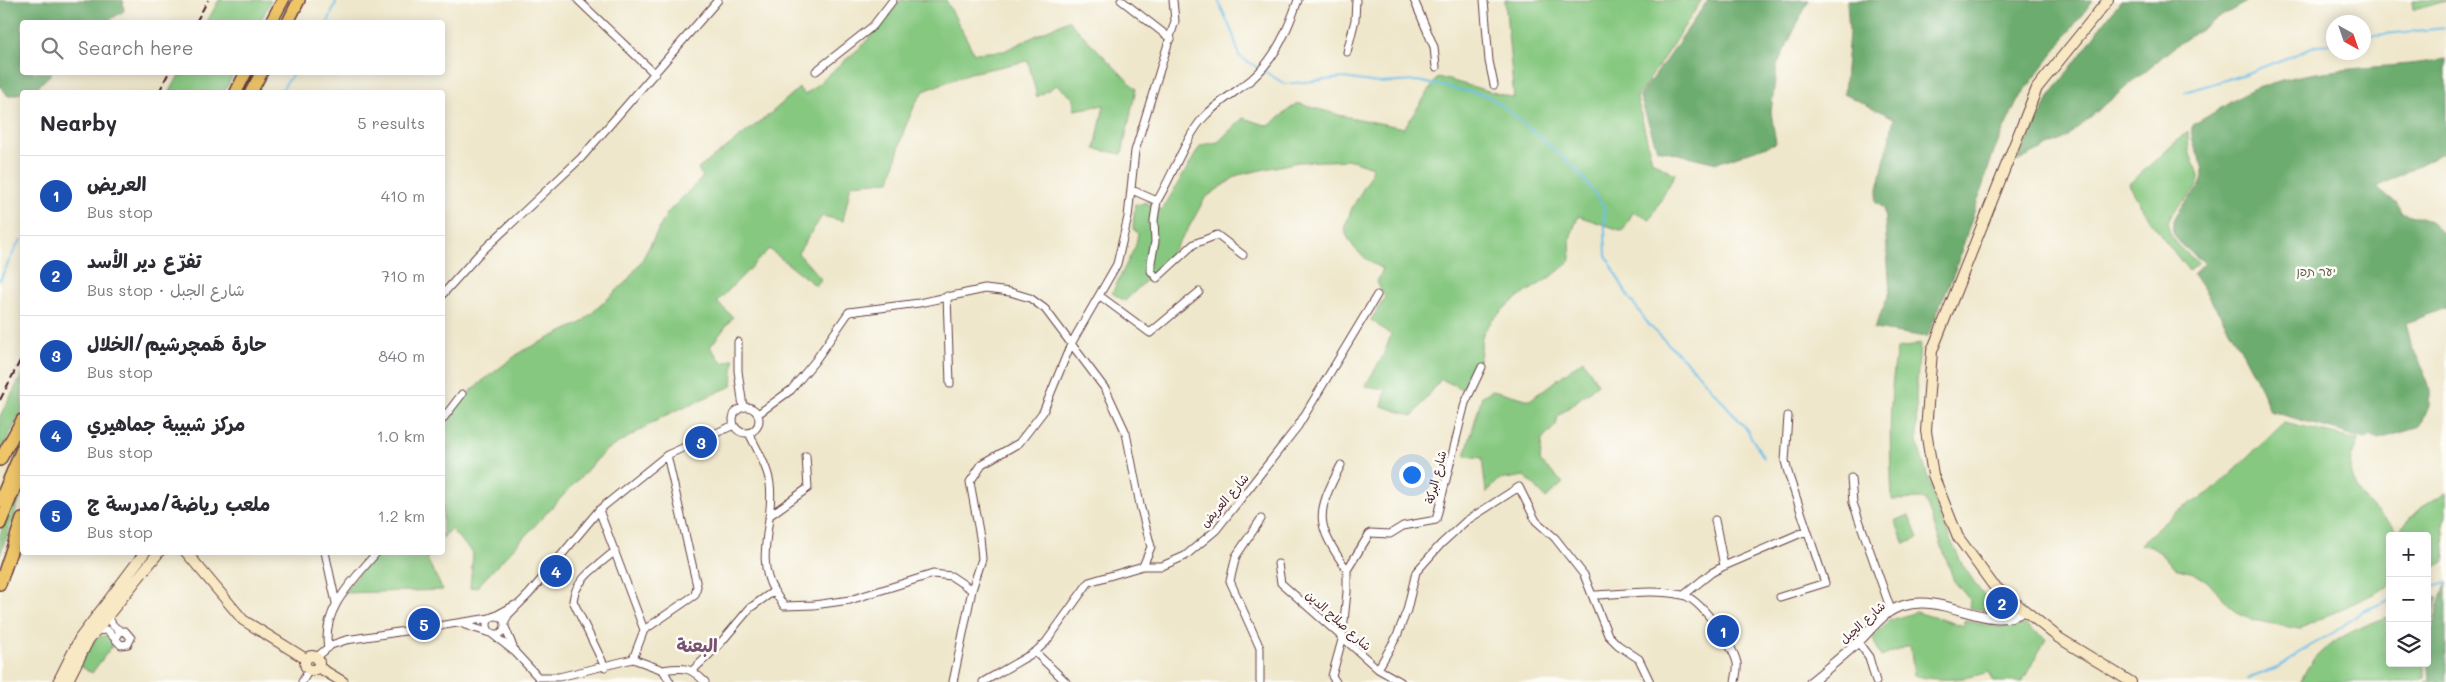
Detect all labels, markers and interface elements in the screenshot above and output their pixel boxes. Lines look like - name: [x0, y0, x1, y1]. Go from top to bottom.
- north arrow: [2326, 15, 2371, 60]
- search box: [20, 20, 445, 75]
- icon: search: [38, 34, 66, 62]
- text: Search here: [78, 35, 194, 60]
- text: Nearby: [40, 109, 117, 136]
- text: 5 results: [357, 112, 425, 133]
- text: العريض: [87, 171, 146, 196]
- text: 1: [52, 185, 60, 206]
- text: 410 m: [381, 185, 425, 206]
- text: Bus stop: [87, 201, 153, 222]
- text: تفرّع دير الأسد: [87, 248, 201, 273]
- park label: יער תפן: [2296, 263, 2336, 280]
- text: 2: [52, 265, 60, 286]
- text: 710 m: [381, 265, 425, 286]
- text: Bus stop · شارع الجبل: [87, 279, 245, 300]
- text: حارة هَمچرشيم/الخلال: [87, 331, 267, 356]
- text: 3: [51, 345, 61, 366]
- text: 840 m: [378, 345, 425, 366]
- text: Bus stop: [87, 361, 153, 382]
- text: مركز شبيبة جماهيري: [87, 411, 245, 436]
- pin: 3: [685, 423, 717, 461]
- text: 4: [51, 425, 61, 446]
- text: 1.0 km: [377, 425, 425, 446]
- text: Bus stop: [87, 441, 153, 462]
- street label: شارع البركة: [1421, 449, 1451, 506]
- your location: [1399, 462, 1425, 488]
- street label: شارع العريض: [1196, 470, 1253, 532]
- text: ملعب رياضة/مدرسة ج: [87, 491, 270, 516]
- text: 5: [51, 505, 61, 526]
- text: 1.2 km: [378, 505, 425, 526]
- text: Bus stop: [87, 521, 153, 542]
- map controls: [2386, 532, 2431, 667]
- button: +: [2386, 532, 2431, 577]
- pin: 4: [540, 552, 572, 590]
- button: −: [2386, 577, 2431, 622]
- pin: 2: [1986, 584, 2018, 622]
- street label: شارع صلاح الدين: [1301, 586, 1375, 655]
- street label: شارع الجبل: [1836, 597, 1889, 648]
- pin: 5: [408, 605, 440, 643]
- pin: 1: [1707, 612, 1739, 650]
- button: layers: [2386, 622, 2431, 667]
- district label: البعنة: [676, 633, 718, 657]

